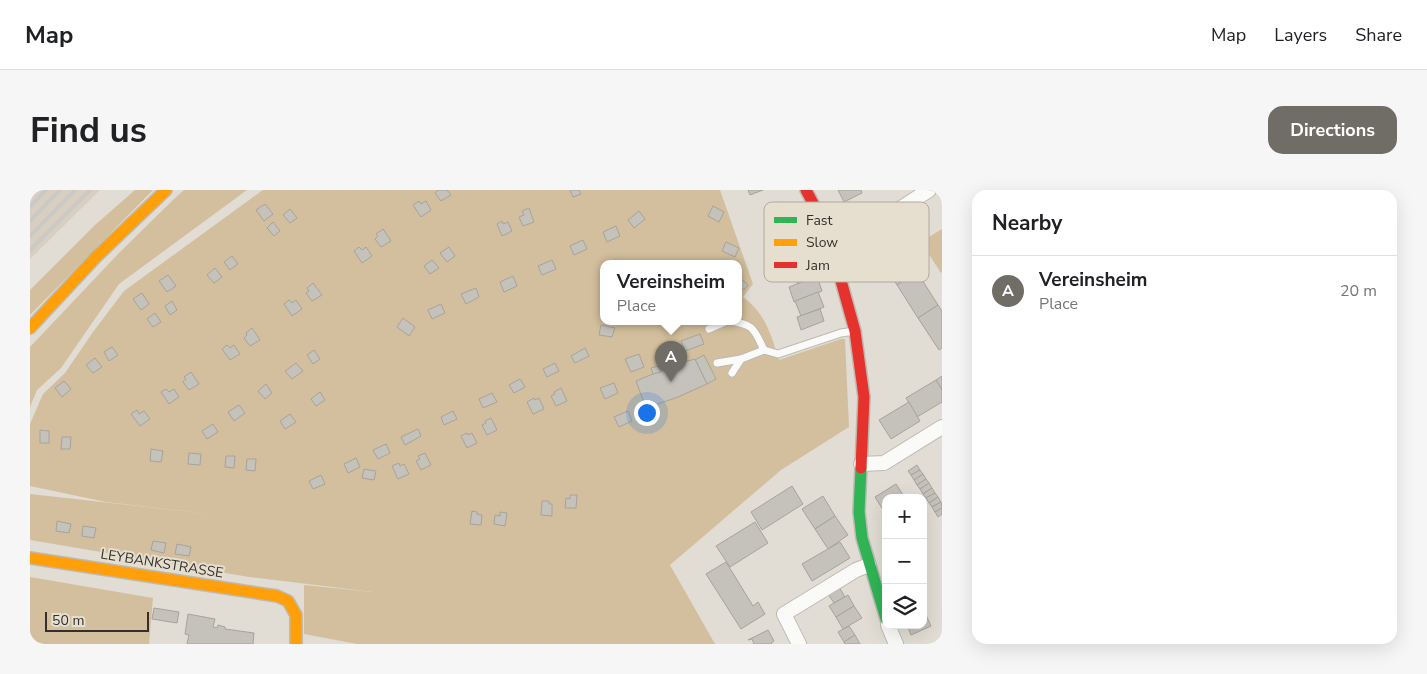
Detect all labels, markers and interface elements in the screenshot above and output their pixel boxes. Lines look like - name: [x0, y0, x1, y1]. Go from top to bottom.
- text: Map: [25, 19, 73, 51]
- text: Map: [1211, 23, 1246, 47]
- text: Layers: [1274, 23, 1327, 47]
- text: Share: [1355, 23, 1402, 47]
- button: Directions: [1268, 106, 1397, 154]
- text: Find us: [30, 107, 147, 154]
- legend: [764, 202, 929, 282]
- text: Nearby: [992, 209, 1062, 237]
- text: Fast: [806, 211, 832, 230]
- text: Slow: [806, 233, 838, 252]
- text: Jam: [805, 256, 830, 275]
- popup: [600, 260, 742, 325]
- text: Vereinsheim: [1039, 267, 1147, 293]
- text: Vereinsheim: [617, 269, 725, 295]
- text: A: [1002, 280, 1014, 302]
- text: 20 m: [1340, 280, 1377, 302]
- text: Place: [1039, 293, 1078, 315]
- text: Place: [617, 295, 656, 317]
- pin: A: [655, 341, 687, 382]
- your location: [634, 400, 660, 426]
- map controls: [882, 494, 927, 629]
- button: +: [882, 494, 927, 539]
- button: −: [882, 539, 927, 584]
- street label: LEYBANKSTRASSE: [99, 544, 225, 583]
- button: layers: [882, 584, 927, 629]
- scale bar: [45, 609, 149, 632]
- text: 50 m: [52, 611, 84, 630]

